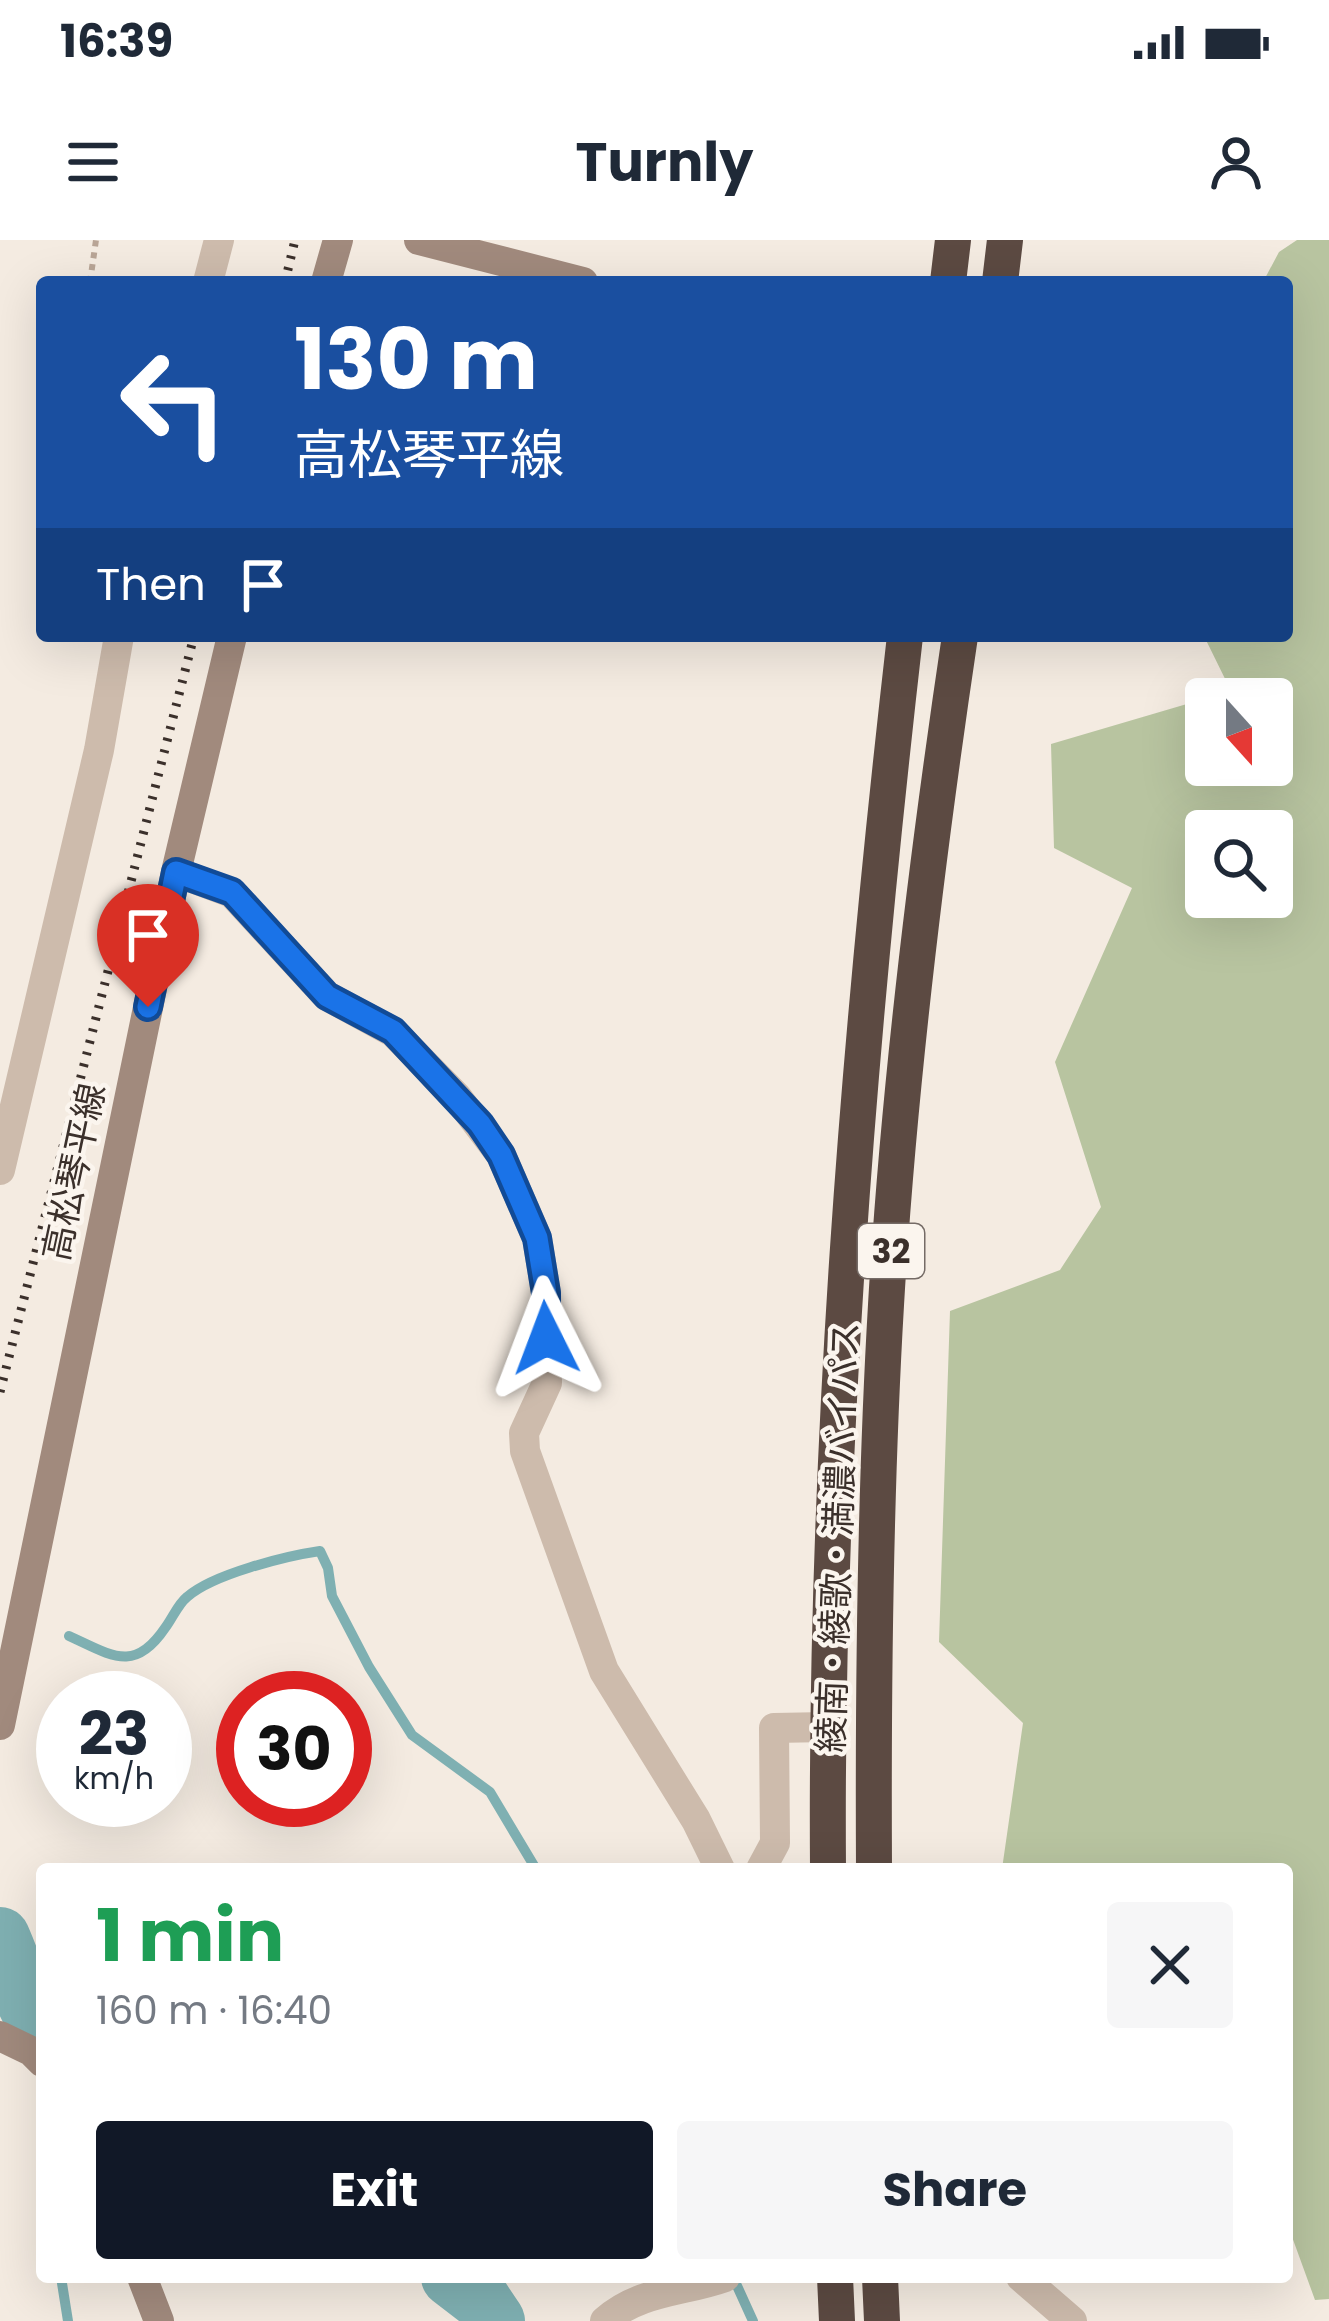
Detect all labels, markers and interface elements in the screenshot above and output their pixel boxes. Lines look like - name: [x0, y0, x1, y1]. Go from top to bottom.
- text: 16:39: [60, 10, 173, 73]
- text: Turnly: [576, 124, 753, 200]
- icon: menu: [60, 129, 126, 195]
- icon: person: [1203, 129, 1269, 195]
- text: 130 m: [294, 301, 538, 418]
- icon: left: [96, 324, 252, 480]
- text: 高松琴平線: [294, 417, 564, 493]
- icon: arrive: [230, 552, 296, 618]
- text: Then: [96, 553, 206, 616]
- north arrow: [1185, 678, 1293, 786]
- map controls: [1185, 678, 1293, 918]
- button: search: [1185, 810, 1293, 918]
- pin: [97, 884, 199, 1007]
- icon: arrive: [115, 902, 181, 968]
- street label: 高松琴平線: [30, 1079, 118, 1265]
- road number: 32: [858, 1224, 924, 1278]
- position arrow: [483, 1275, 609, 1401]
- street label: 綾南・綾歌・満濃バイパス: [805, 1321, 871, 1753]
- speed limit sign: 30: [216, 1671, 372, 1827]
- text: 23: [79, 1692, 149, 1776]
- text: km/h: [74, 1757, 154, 1800]
- text: 1 min: [96, 1885, 284, 1986]
- button: close: [1107, 1902, 1233, 2028]
- text: 160 m · 16:40: [96, 1983, 332, 2038]
- button: Exit: [96, 2121, 653, 2259]
- button: Share: [677, 2121, 1233, 2259]

